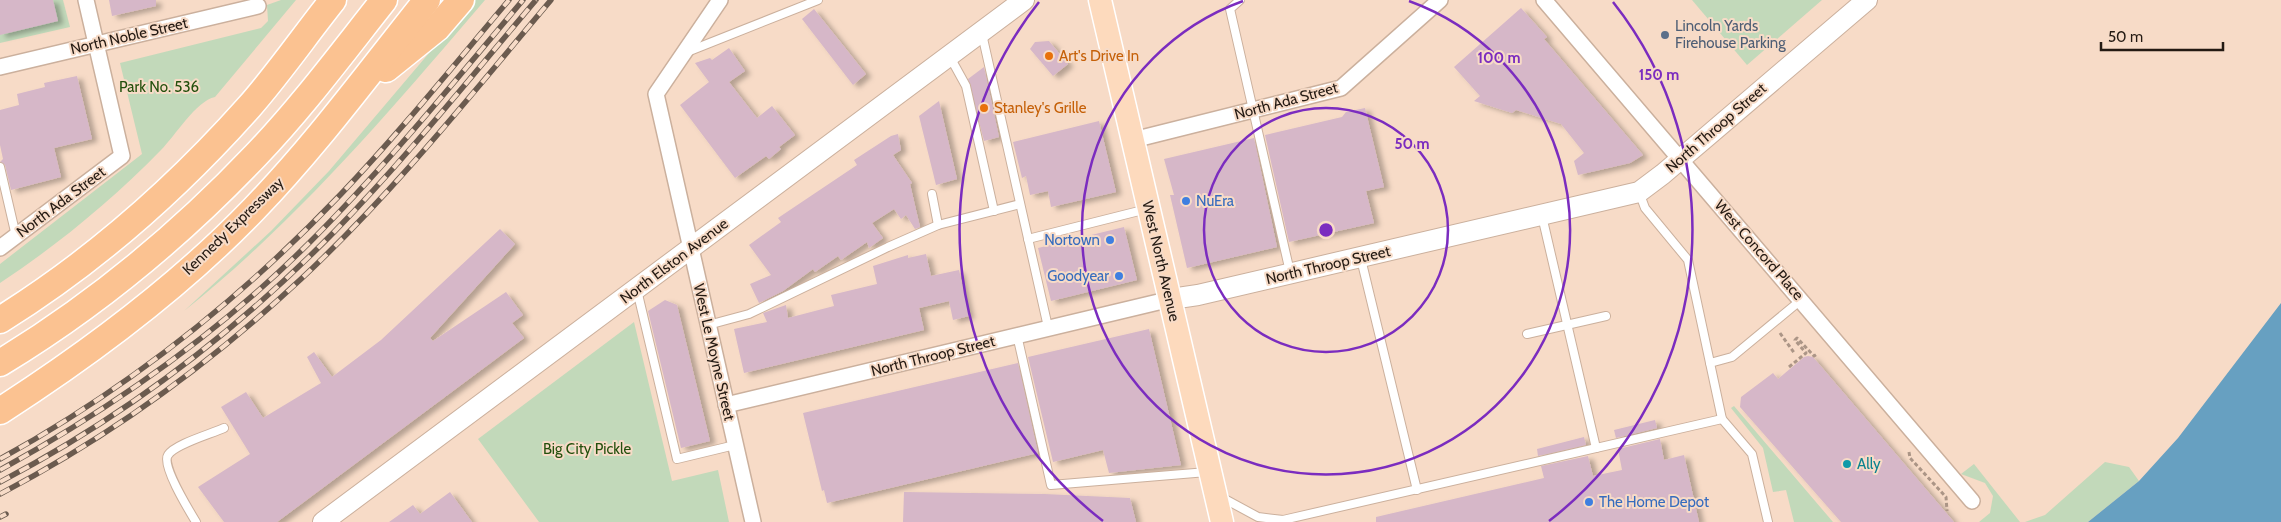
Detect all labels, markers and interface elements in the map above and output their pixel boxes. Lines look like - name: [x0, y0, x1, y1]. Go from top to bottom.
- street label: North Noble Street: [69, 14, 189, 58]
- place label: Lincoln Yards Firehouse Parking: [1675, 17, 1786, 52]
- scale bar: [2101, 20, 2224, 52]
- text: 50 m: [2108, 28, 2143, 46]
- marker: Lincoln Yards Firehouse Parking: [1659, 29, 1671, 41]
- place label: Art's Drive In: [1059, 47, 1139, 65]
- text: 100 m: [1477, 49, 1521, 67]
- marker: Art's Drive In: [1043, 50, 1055, 62]
- text: 150 m: [1639, 66, 1679, 84]
- park label: Park No. 536: [119, 78, 199, 96]
- street label: North Ada Street: [1232, 79, 1340, 123]
- street label: North Throop Street: [1662, 79, 1770, 177]
- place label: Stanley's Grille: [994, 99, 1087, 117]
- marker: Stanley's Grille: [978, 102, 990, 114]
- text: 50 m: [1394, 135, 1430, 153]
- street label: North Ada Street: [13, 163, 109, 241]
- street label: Kennedy Expressway: [179, 173, 287, 279]
- place label: NuEra: [1196, 192, 1235, 210]
- marker: NuEra: [1180, 195, 1192, 207]
- street label: West Concord Place: [1711, 196, 1807, 304]
- street label: West North Avenue: [1138, 199, 1184, 323]
- street label: North Elston Avenue: [616, 214, 732, 307]
- centre of rings: [1317, 221, 1335, 239]
- place label: Nortown: [1044, 231, 1100, 249]
- marker: Nortown: [1104, 234, 1116, 246]
- street label: North Throop Street: [1264, 242, 1392, 288]
- place label: Goodyear: [1047, 267, 1109, 285]
- marker: Goodyear: [1113, 270, 1125, 282]
- street label: West Le Moyne Street: [689, 282, 739, 422]
- street label: North Throop Street: [869, 332, 997, 380]
- park label: Big City Pickle: [543, 440, 631, 458]
- place label: Ally: [1857, 455, 1881, 473]
- marker: Ally: [1841, 458, 1853, 470]
- place label: The Home Depot: [1599, 493, 1709, 511]
- marker: The Home Depot: [1583, 496, 1595, 508]

